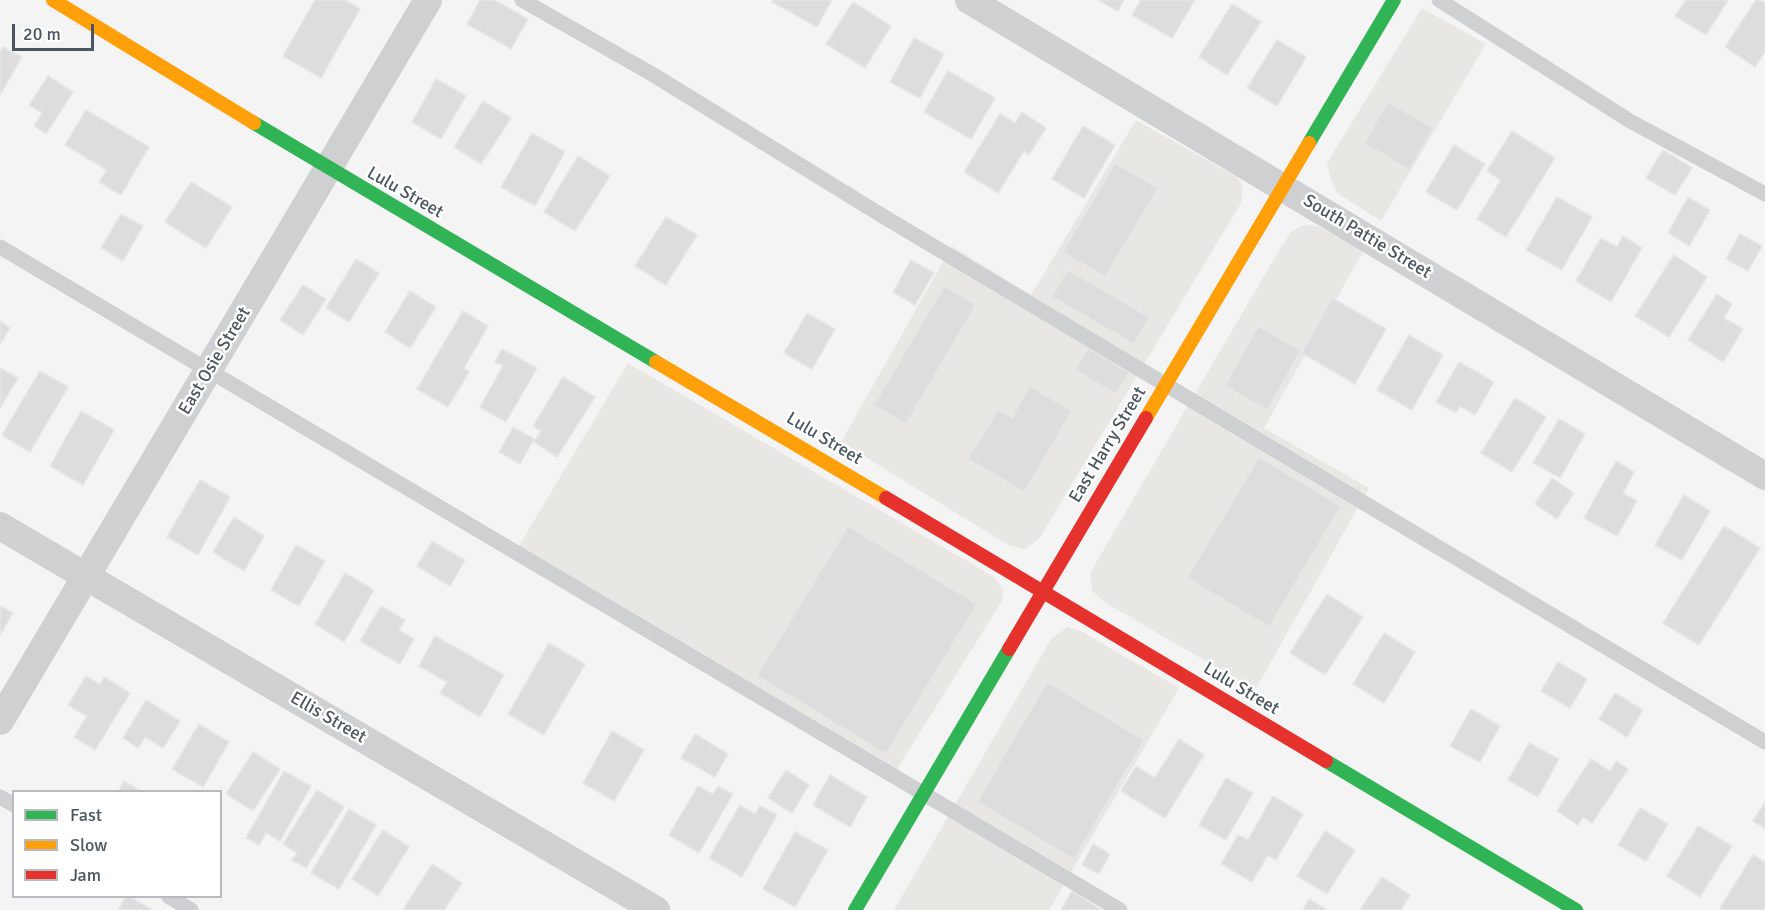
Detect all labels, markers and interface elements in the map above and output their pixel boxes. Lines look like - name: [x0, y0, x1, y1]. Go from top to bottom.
- scale bar: [15, 12, 98, 50]
- text: 20 m: [23, 23, 61, 45]
- street label: Lulu Street: [363, 162, 447, 224]
- street label: South Pattie Street: [1299, 190, 1435, 284]
- street label: East Osie Street: [174, 303, 256, 419]
- street label: East Harry Street: [1065, 383, 1151, 507]
- street label: Lulu Street: [782, 408, 866, 470]
- street label: Lulu Street: [1199, 658, 1283, 720]
- street label: Ellis Street: [286, 688, 370, 748]
- legend: [12, 790, 222, 898]
- text: Fast: [70, 804, 102, 826]
- text: Slow: [70, 834, 107, 856]
- text: Jam: [70, 864, 101, 886]

